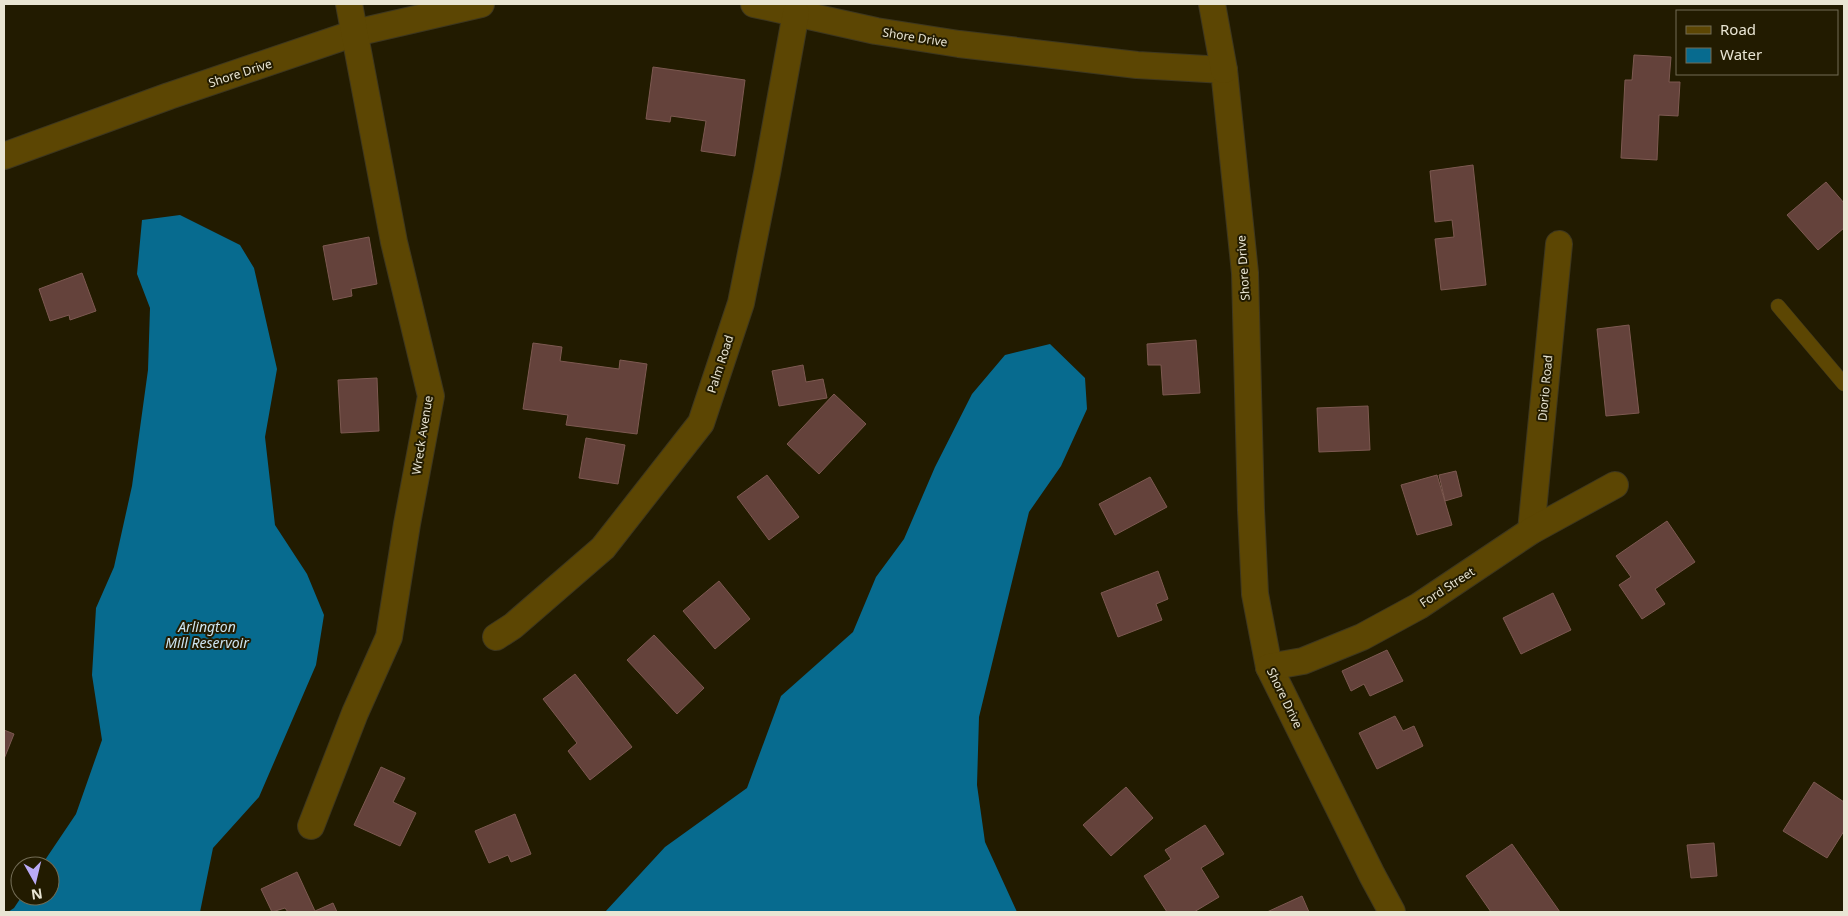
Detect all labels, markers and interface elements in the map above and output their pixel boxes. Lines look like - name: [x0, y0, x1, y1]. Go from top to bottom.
- legend: [1676, 10, 1838, 75]
- text: Road: [1720, 19, 1756, 39]
- street label: Shore Drive: [881, 23, 949, 51]
- text: Water: [1720, 44, 1762, 64]
- street label: Shore Drive: [206, 55, 274, 91]
- street label: Shore Drive: [1232, 234, 1254, 301]
- street label: Palm Road: [703, 333, 737, 395]
- street label: Diorio Road: [1534, 354, 1556, 422]
- street label: Wreck Avenue: [407, 394, 437, 476]
- street label: Ford Street: [1416, 563, 1478, 611]
- water label: Arlington Mill Reservoir: [165, 617, 249, 652]
- street label: Shore Drive: [1263, 665, 1307, 731]
- north arrow: [10, 856, 60, 906]
- text: N: [30, 884, 44, 905]

